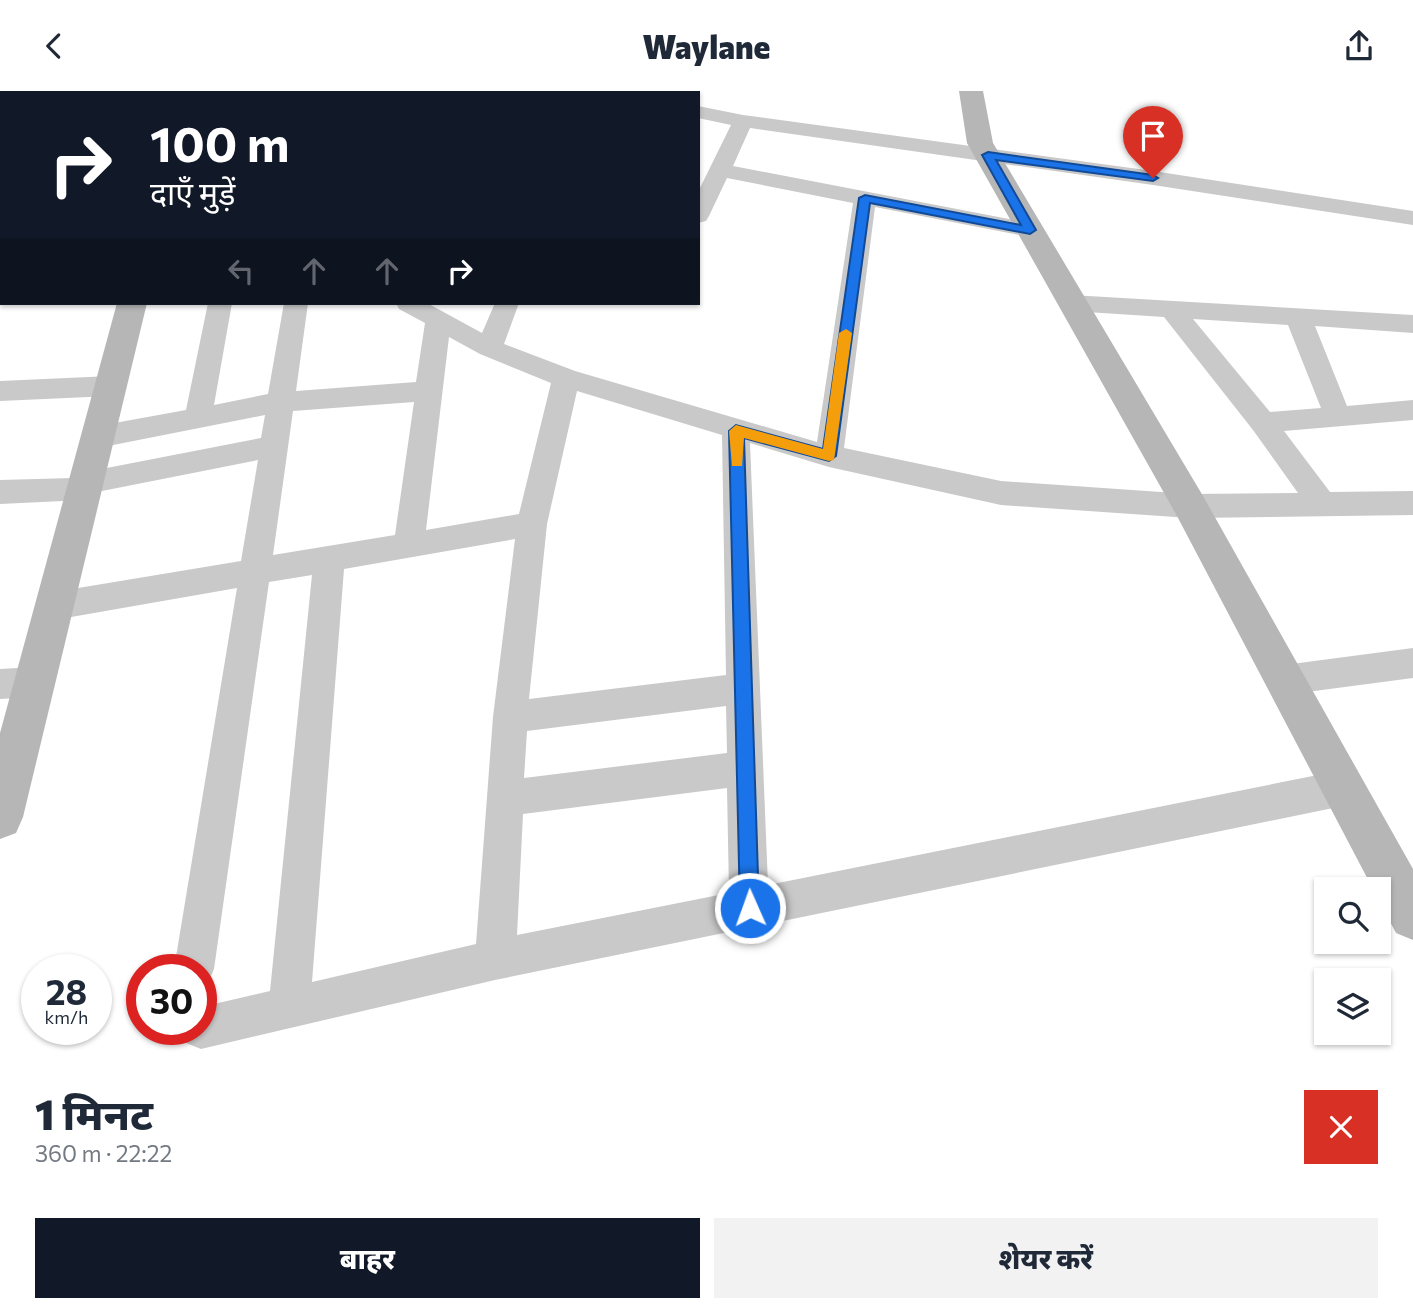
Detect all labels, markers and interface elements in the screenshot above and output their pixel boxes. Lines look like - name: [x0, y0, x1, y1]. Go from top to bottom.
- text: Waylane: [643, 26, 770, 66]
- icon: back: [35, 27, 73, 65]
- icon: share: [1340, 27, 1378, 65]
- pin: [1123, 106, 1183, 178]
- text: 100 m: [150, 112, 289, 172]
- icon: arrive: [1134, 117, 1172, 155]
- icon: right: [35, 119, 126, 210]
- text: दाएँ मुड़ें: [150, 172, 235, 212]
- icon: left: [222, 252, 260, 290]
- icon: ahead: [295, 252, 333, 290]
- icon: ahead: [368, 252, 406, 290]
- icon: right: [441, 252, 479, 290]
- position arrow: [713, 871, 787, 945]
- map controls: [1314, 877, 1391, 1045]
- button: search: [1314, 877, 1391, 954]
- speed limit sign: 30: [126, 954, 217, 1045]
- button: layers: [1314, 968, 1391, 1045]
- text: 28: [46, 969, 87, 1012]
- text: km/h: [45, 1006, 88, 1028]
- text: 1 मिनट: [35, 1087, 153, 1139]
- button: close: [1304, 1090, 1378, 1164]
- text: 360 m · 22:22: [35, 1139, 172, 1167]
- button: बाहर: [35, 1218, 700, 1298]
- button: शेयर करें: [714, 1218, 1378, 1298]

